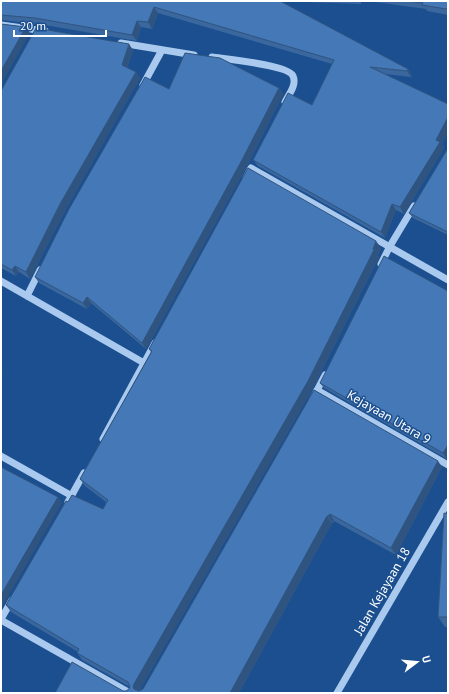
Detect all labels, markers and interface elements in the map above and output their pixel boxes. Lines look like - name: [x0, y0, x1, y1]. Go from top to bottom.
- scale bar: [14, 12, 106, 38]
- text: 20 m: [20, 18, 46, 33]
- street label: Kejayaan Utara 9: [344, 386, 434, 448]
- street label: Jalan Kejayaan 18: [349, 544, 414, 639]
- north arrow: [397, 642, 437, 682]
- text: U: [419, 654, 434, 665]

